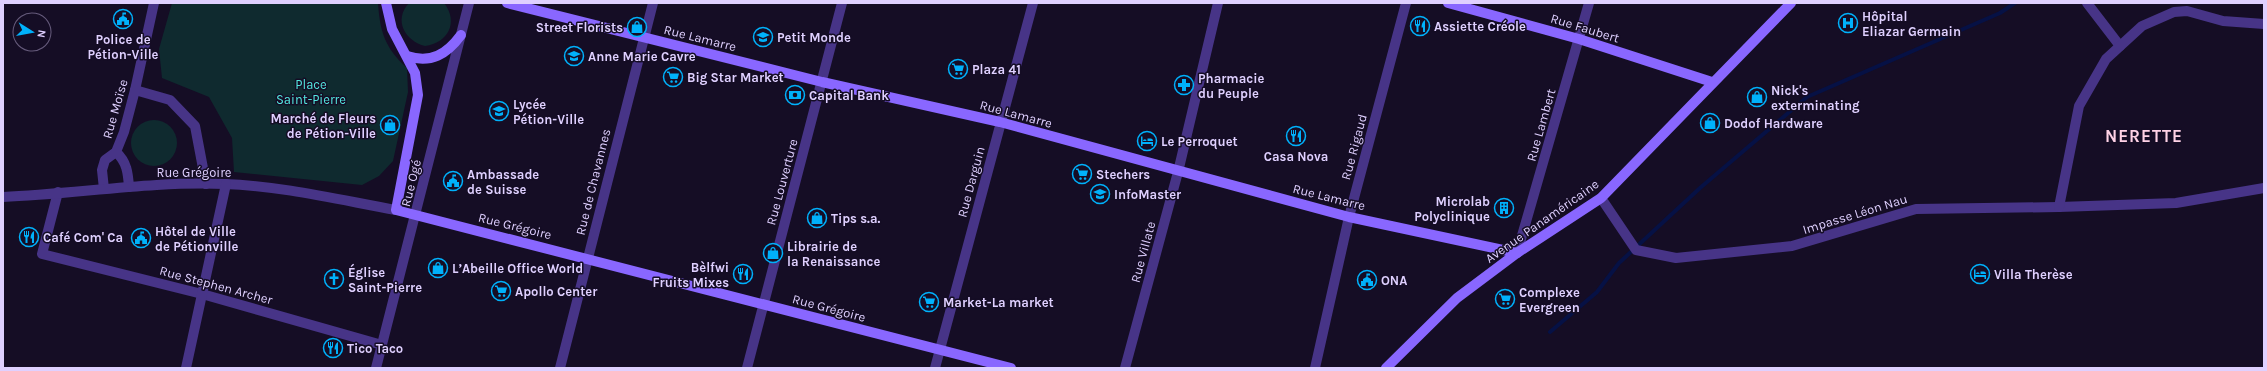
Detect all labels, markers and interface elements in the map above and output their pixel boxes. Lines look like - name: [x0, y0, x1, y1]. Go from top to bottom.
- public building icon: Police de Pétion-Ville: [112, 8, 134, 30]
- place label: Hôpital Eliazar Germain: [1862, 9, 1961, 39]
- street label: Rue Faubert: [1549, 10, 1621, 46]
- north arrow: [12, 12, 52, 52]
- hospital icon: Hôpital Eliazar Germain: [1837, 12, 1859, 34]
- restaurant icon: Assiette Créole: [1409, 15, 1431, 37]
- shop icon: Street Florists: [626, 16, 648, 38]
- place label: Assiette Créole: [1434, 19, 1526, 34]
- place label: Street Florists: [536, 20, 623, 35]
- street label: Rue Lamarre: [662, 22, 738, 54]
- school or university icon: Petit Monde: [752, 26, 774, 48]
- text: N: [34, 29, 48, 39]
- place label: Petit Monde: [777, 30, 851, 45]
- place label: Police de Pétion-Ville: [87, 32, 159, 62]
- school or university icon: Anne Marie Cavre: [563, 45, 585, 67]
- place label: Anne Marie Cavre: [588, 49, 696, 64]
- supermarket icon: Plaza 41: [947, 58, 969, 80]
- place label: Plaza 41: [972, 62, 1021, 77]
- supermarket icon: Big Star Market: [662, 66, 684, 88]
- place label: Big Star Market: [687, 70, 784, 85]
- place label: Pharmacie du Peuple: [1198, 71, 1264, 101]
- pharmacy icon: Pharmacie du Peuple: [1173, 74, 1195, 96]
- street label: Rue Moïse: [99, 77, 131, 140]
- park label: Place Saint-Pierre: [276, 77, 346, 107]
- place label: Nick's exterminating: [1771, 83, 1860, 113]
- bank icon: Capital Bank: [784, 84, 806, 106]
- shop icon: Nick's exterminating: [1746, 86, 1768, 108]
- street label: Rue Lambert: [1523, 87, 1559, 163]
- place label: Capital Bank: [809, 88, 889, 103]
- place label: Lycée Pétion-Ville: [513, 97, 584, 127]
- street label: Rue Lamarre: [978, 97, 1054, 131]
- school or university icon: Lycée Pétion-Ville: [488, 100, 510, 122]
- place label: Marché de Fleurs de Pétion-Ville: [271, 111, 376, 141]
- street label: Rue Rigaud: [1338, 112, 1370, 182]
- shop icon: Dodof Hardware: [1699, 112, 1721, 134]
- shop icon: Marché de Fleurs de Pétion-Ville: [379, 114, 401, 136]
- place label: Dodof Hardware: [1724, 116, 1823, 131]
- restaurant icon: Casa Nova: [1285, 125, 1307, 147]
- district label: NERETTE: [2105, 126, 2183, 146]
- street label: Rue de Chavannes: [573, 127, 613, 237]
- hotel icon: Le Perroquet: [1136, 130, 1158, 152]
- place label: Le Perroquet: [1161, 134, 1238, 150]
- street label: Rue Louverture: [763, 137, 801, 227]
- street label: Rue Darguin: [954, 145, 988, 219]
- place label: Casa Nova: [1264, 149, 1328, 164]
- street label: Rue Ogé: [398, 158, 424, 208]
- supermarket icon: Stechers: [1071, 163, 1093, 185]
- street label: Rue Grégoire: [156, 165, 232, 180]
- place label: Ambassade de Suisse: [467, 167, 539, 197]
- place label: Stechers: [1096, 167, 1150, 182]
- public building icon: Ambassade de Suisse: [442, 170, 464, 192]
- street label: Avenue Panaméricaine: [1482, 176, 1602, 266]
- street label: Rue Lamarre: [1291, 181, 1367, 213]
- school or university icon: InfoMaster: [1089, 183, 1111, 205]
- place label: InfoMaster: [1114, 187, 1182, 202]
- street label: Impasse Léon Nau: [1801, 191, 1909, 237]
- place label: Microlab Polyclinique: [1414, 194, 1490, 225]
- building icon: Microlab Polyclinique: [1493, 197, 1515, 219]
- shop icon: Tips s.a.: [806, 207, 828, 229]
- street label: Rue Grégoire: [477, 210, 554, 242]
- place label: Tips s.a.: [831, 211, 881, 226]
- street label: Rue Villate: [1128, 219, 1158, 284]
- place label: Hôtel de Ville de Pétionville: [155, 224, 238, 254]
- restaurant icon: Café Com' Ca: [18, 226, 40, 248]
- public building icon: Hôtel de Ville de Pétionville: [130, 227, 152, 249]
- place label: Café Com' Ca: [43, 230, 123, 245]
- place label: Librairie de la Renaissance: [787, 239, 880, 269]
- shop icon: Librairie de la Renaissance: [762, 242, 784, 264]
- shop icon: L’Abeille Office World: [427, 257, 449, 279]
- place label: Bèlfwi Fruits Mixes: [653, 260, 729, 290]
- place label: L’Abeille Office World: [452, 261, 583, 276]
- street label: Rue Stephen Archer: [158, 263, 274, 307]
- place label: Église Saint-Pierre: [348, 263, 422, 295]
- restaurant icon: Bèlfwi Fruits Mixes: [732, 263, 754, 285]
- hotel icon: Villa Therèse: [1969, 263, 1991, 285]
- place label: Villa Therèse: [1994, 267, 2073, 282]
- church icon: Église Saint-Pierre: [323, 268, 345, 290]
- public building icon: ONA: [1356, 269, 1378, 291]
- place label: ONA: [1381, 273, 1407, 288]
- supermarket icon: Apollo Center: [490, 280, 512, 302]
- place label: Apollo Center: [515, 284, 598, 299]
- place label: Complexe Evergreen: [1519, 285, 1580, 315]
- supermarket icon: Complexe Evergreen: [1494, 288, 1516, 310]
- street label: Rue Grégoire: [791, 291, 867, 325]
- supermarket icon: Market-La market: [918, 291, 940, 313]
- place label: Market-La market: [943, 295, 1054, 310]
- restaurant icon: Tico Taco: [322, 337, 344, 359]
- place label: Tico Taco: [347, 341, 403, 356]

